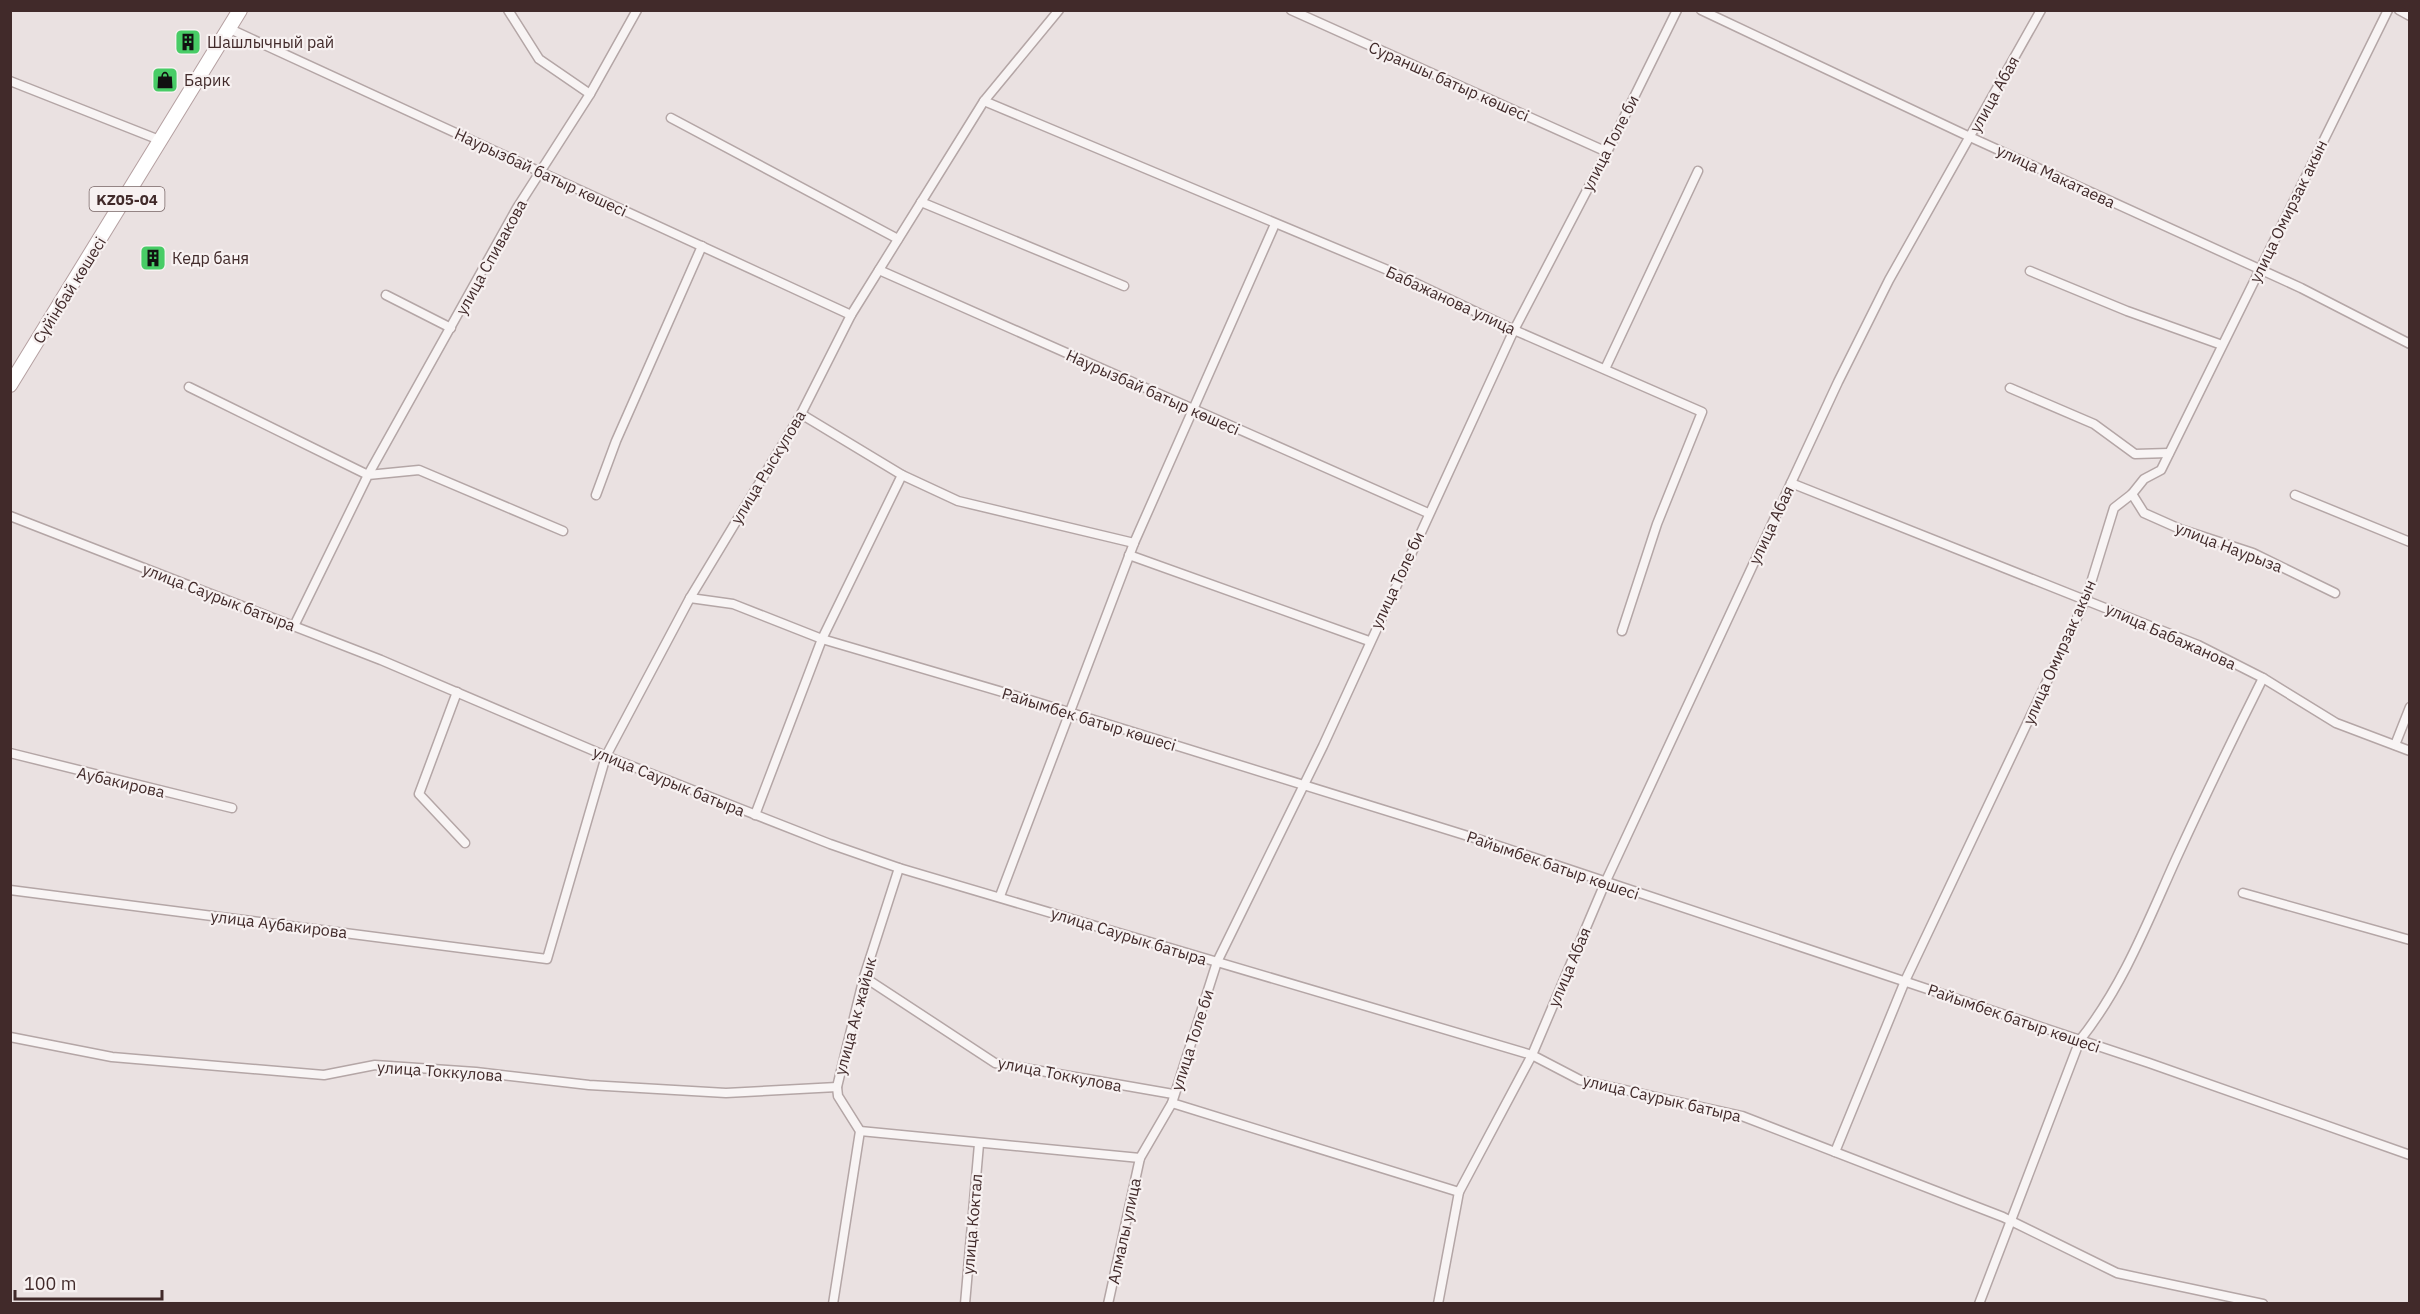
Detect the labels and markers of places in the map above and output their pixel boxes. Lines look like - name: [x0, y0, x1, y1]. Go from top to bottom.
- building icon: Шашлычный рай: [173, 27, 203, 57]
- place label: Шашлычный рай: [207, 32, 334, 52]
- shop icon: Барик: [150, 65, 180, 95]
- place label: Барик: [184, 70, 230, 90]
- building icon: Кедр баня: [138, 243, 168, 273]
- place label: Кедр баня: [172, 248, 249, 268]

